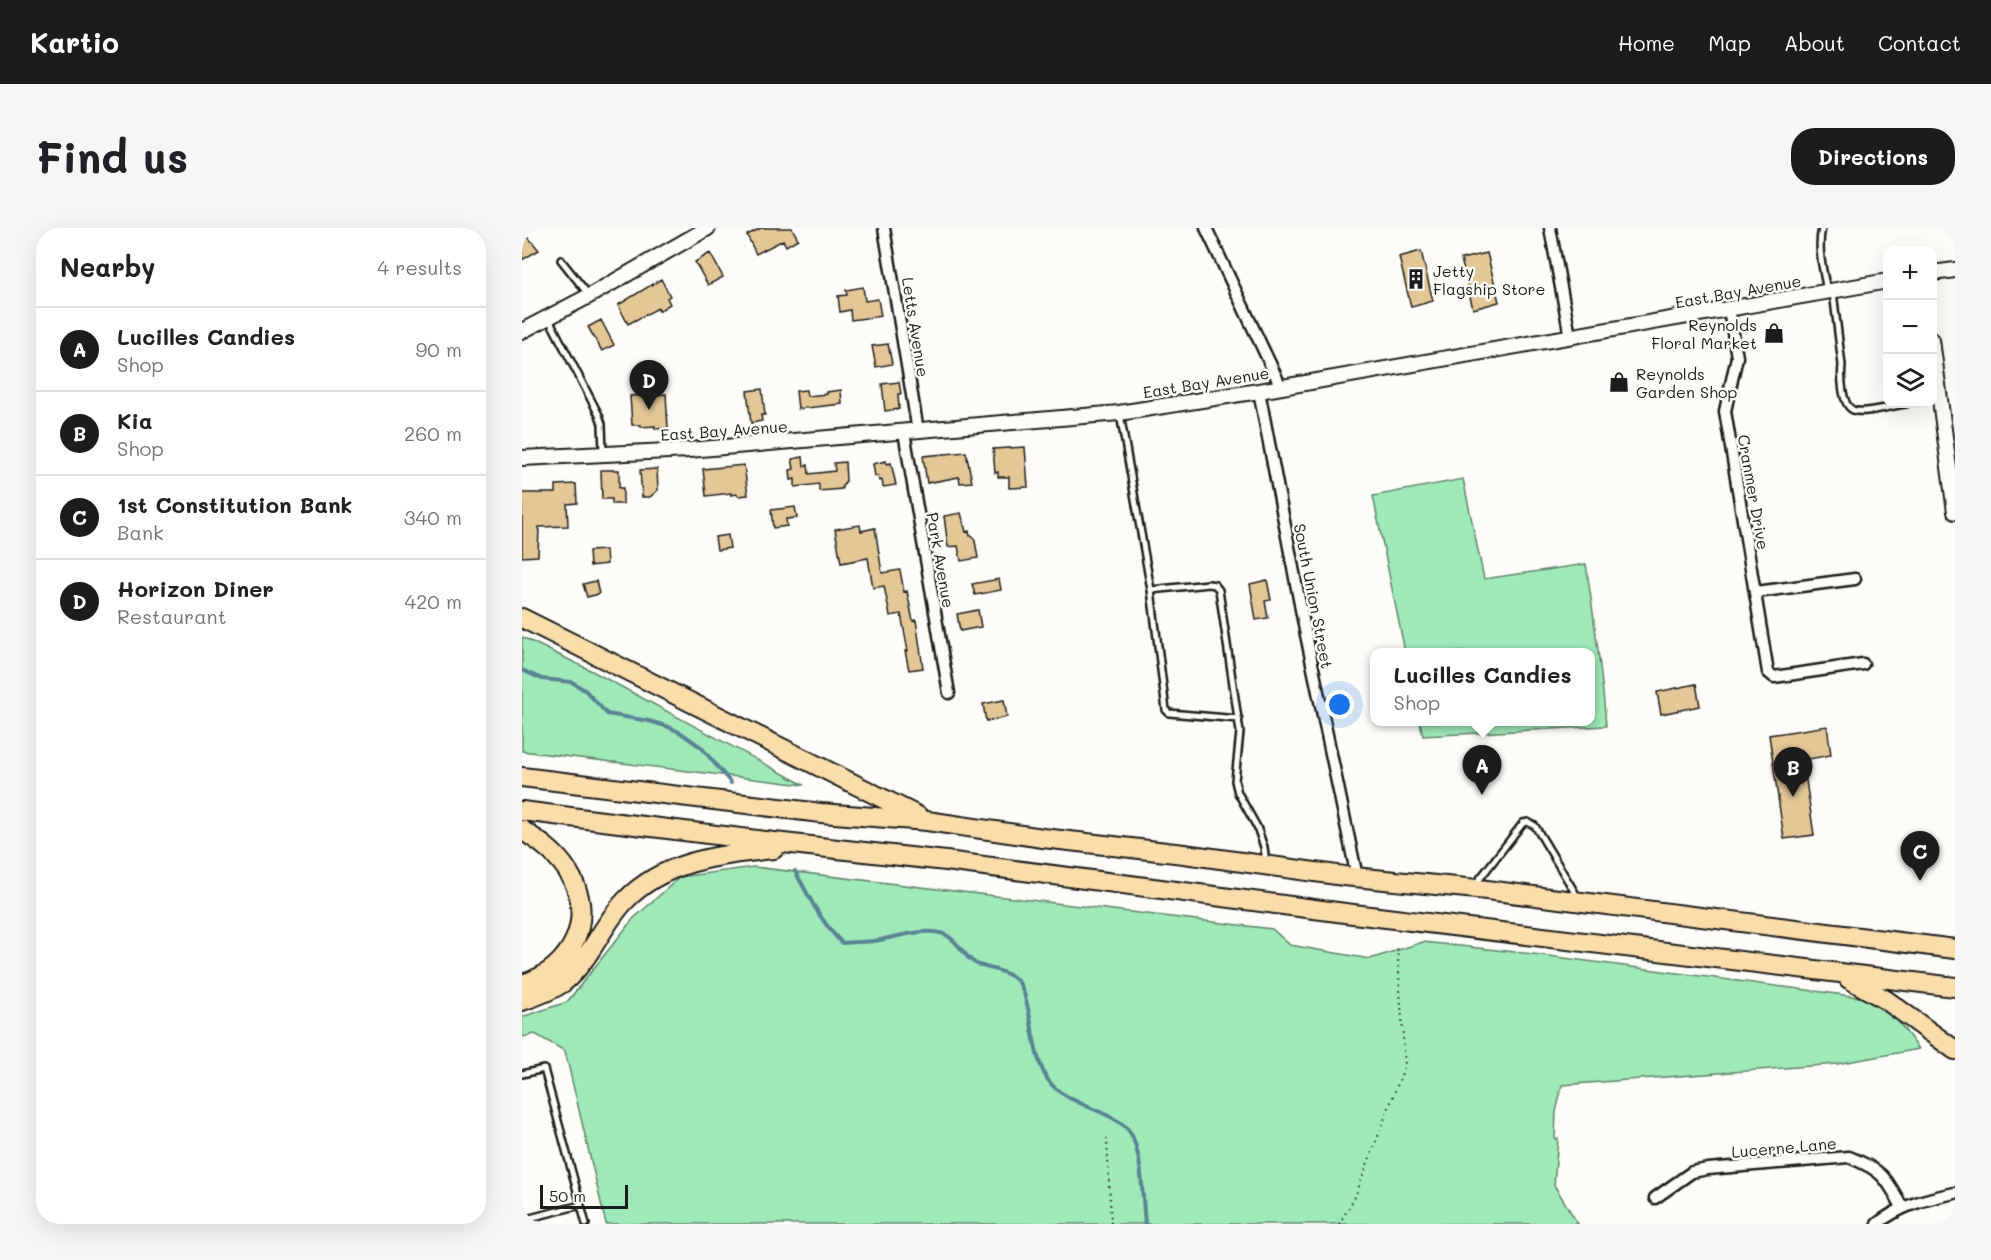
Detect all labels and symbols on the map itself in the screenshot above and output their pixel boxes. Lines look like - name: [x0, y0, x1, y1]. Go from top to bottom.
- place label: Jetty Flagship Store: [1433, 260, 1545, 299]
- building icon: Jetty Flagship Store: [1404, 267, 1428, 291]
- street label: East Bay Avenue: [1673, 270, 1803, 312]
- street label: Letts Avenue: [898, 276, 934, 378]
- place label: Reynolds Floral Market: [1651, 314, 1757, 353]
- shop icon: Reynolds Floral Market: [1762, 321, 1786, 345]
- pin: D: [630, 360, 668, 410]
- street label: East Bay Avenue: [1141, 362, 1271, 402]
- place label: Reynolds Garden Shop: [1636, 363, 1737, 402]
- shop icon: Reynolds Garden Shop: [1607, 370, 1631, 394]
- street label: East Bay Avenue: [660, 415, 788, 445]
- street label: Cranmer Drive: [1734, 433, 1774, 551]
- street label: Park Avenue: [922, 511, 960, 609]
- street label: South Union Street: [1290, 522, 1338, 670]
- your location: [1325, 690, 1354, 719]
- pin: A: [1462, 746, 1502, 795]
- pin: B: [1774, 748, 1812, 797]
- pin: C: [1900, 832, 1940, 881]
- street label: Lucerne Lane: [1731, 1132, 1837, 1162]
- scale bar: [540, 1182, 628, 1210]

